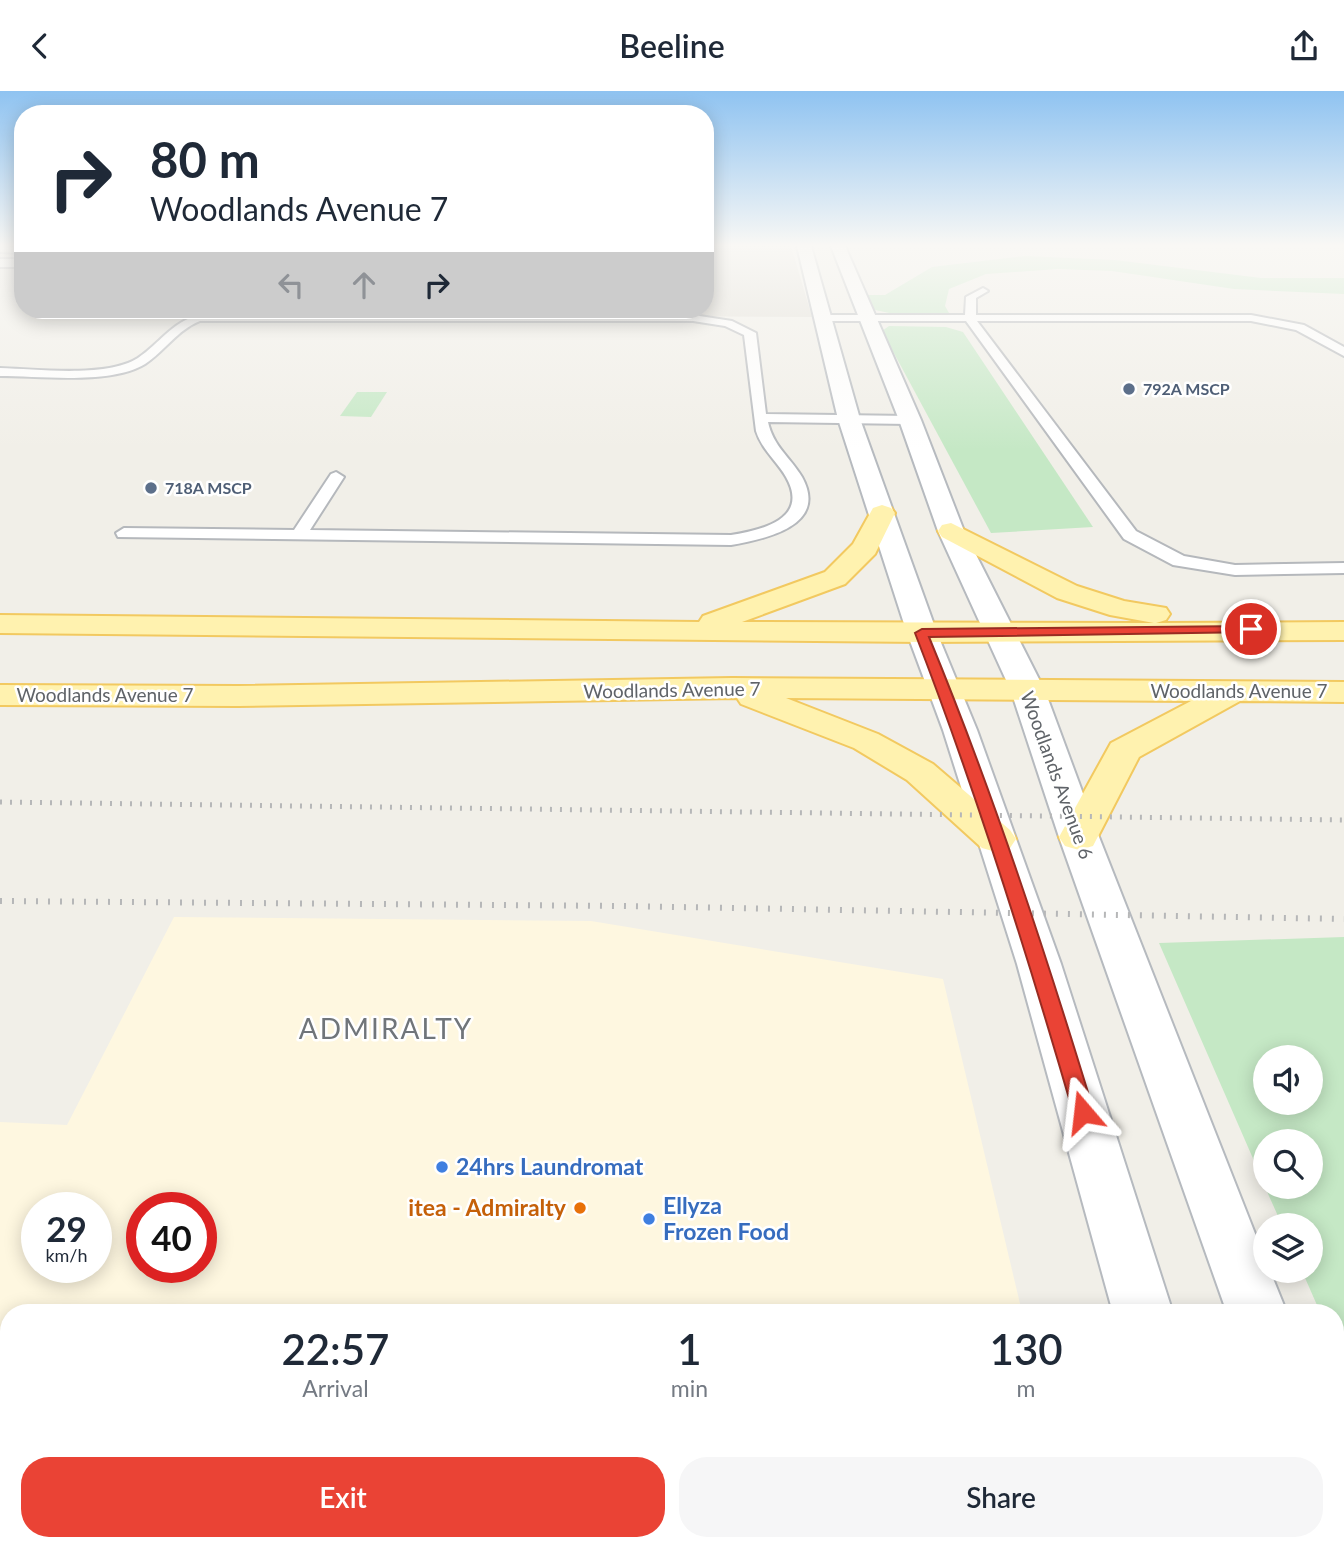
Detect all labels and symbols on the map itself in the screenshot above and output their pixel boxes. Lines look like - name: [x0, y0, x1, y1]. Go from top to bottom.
- place label: 792A MSCP: [1143, 379, 1230, 398]
- marker: 792A MSCP: [1121, 381, 1137, 397]
- place label: 718A MSCP: [165, 478, 252, 497]
- marker: 718A MSCP: [143, 480, 159, 496]
- pin: [1221, 599, 1281, 659]
- street label: Woodlands Avenue 7: [583, 676, 761, 703]
- street label: Woodlands Avenue 7: [1150, 679, 1328, 702]
- street label: Woodlands Avenue 7: [16, 683, 194, 706]
- street label: Woodlands Avenue 6: [1016, 688, 1099, 862]
- district label: ADMIRALTY: [299, 1011, 473, 1045]
- position arrow: [1046, 1075, 1120, 1149]
- place label: 24hrs Laundromat: [456, 1152, 644, 1180]
- marker: 24hrs Laundromat: [434, 1159, 450, 1175]
- place label: Ellyza Frozen Food: [663, 1191, 789, 1245]
- speed limit sign: 40: [126, 1192, 217, 1283]
- place label: itea - Admiralty: [408, 1193, 567, 1221]
- marker: itea - Admiralty: [572, 1200, 588, 1216]
- marker: Ellyza Frozen Food: [641, 1211, 657, 1227]

